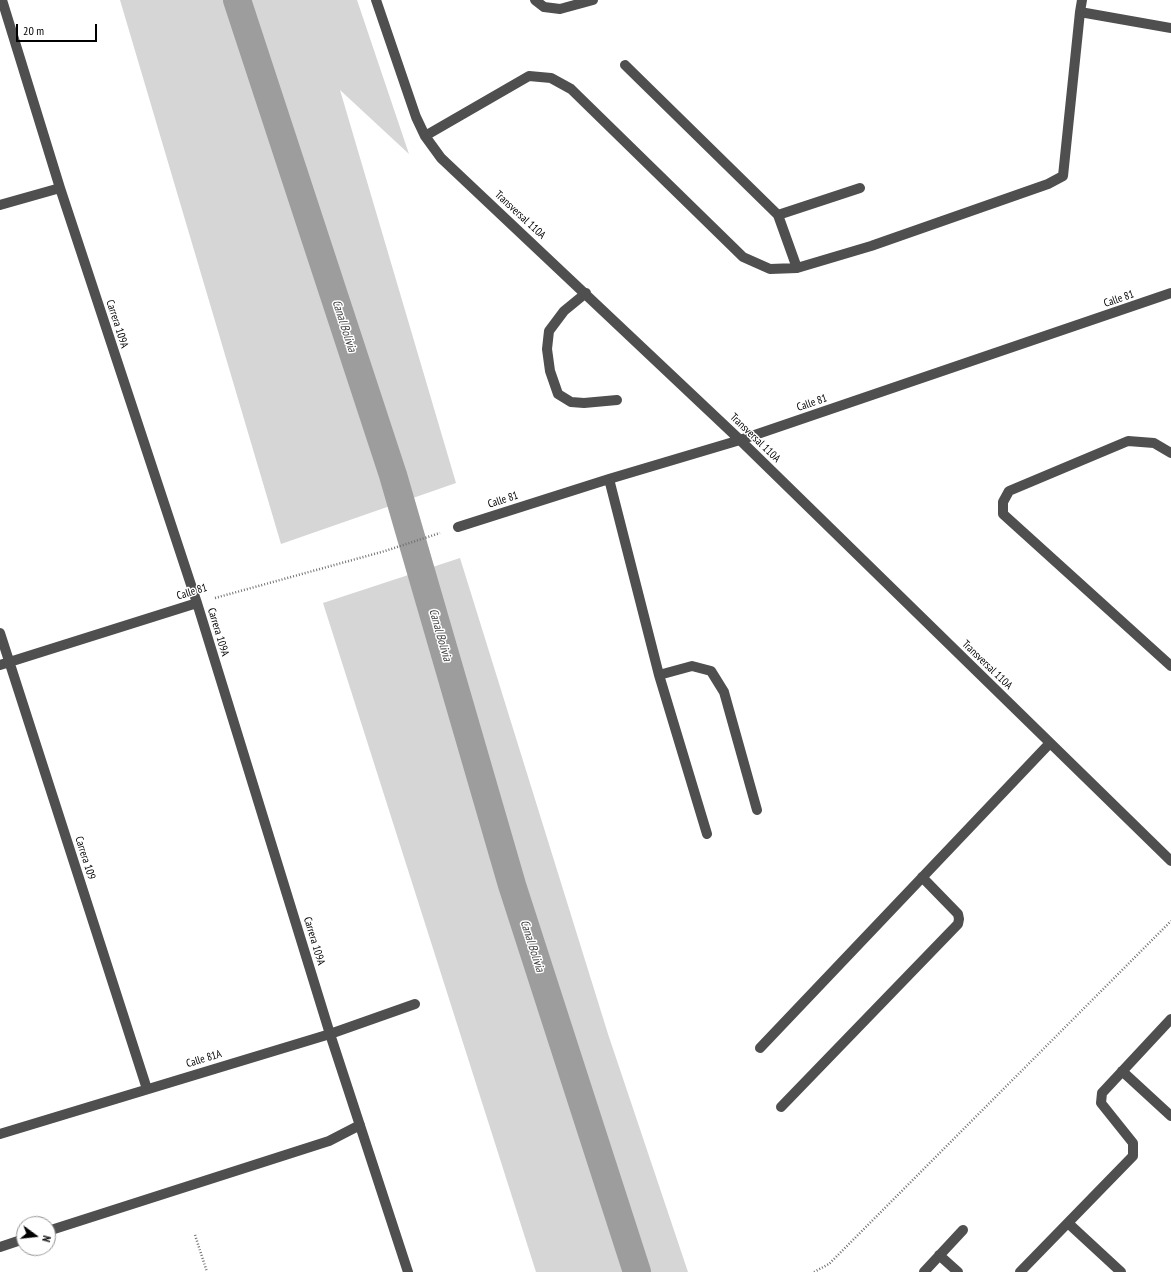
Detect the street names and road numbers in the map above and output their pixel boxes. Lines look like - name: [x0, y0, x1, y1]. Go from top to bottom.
- street label: Transversal 110A: [492, 188, 548, 242]
- street label: Calle 81: [1102, 288, 1136, 310]
- street label: Carrera 109A: [103, 298, 131, 350]
- street label: Calle 81: [795, 392, 829, 414]
- street label: Transversal 110A: [727, 411, 783, 465]
- street label: Calle 81: [486, 489, 520, 511]
- street label: Calle 81: [175, 581, 209, 603]
- street label: Carrera 109A: [204, 606, 232, 658]
- street label: Transversal 110A: [959, 638, 1015, 692]
- street label: Carrera 109: [72, 835, 98, 881]
- street label: Carrera 109A: [300, 915, 328, 967]
- street label: Calle 81A: [185, 1047, 223, 1071]

